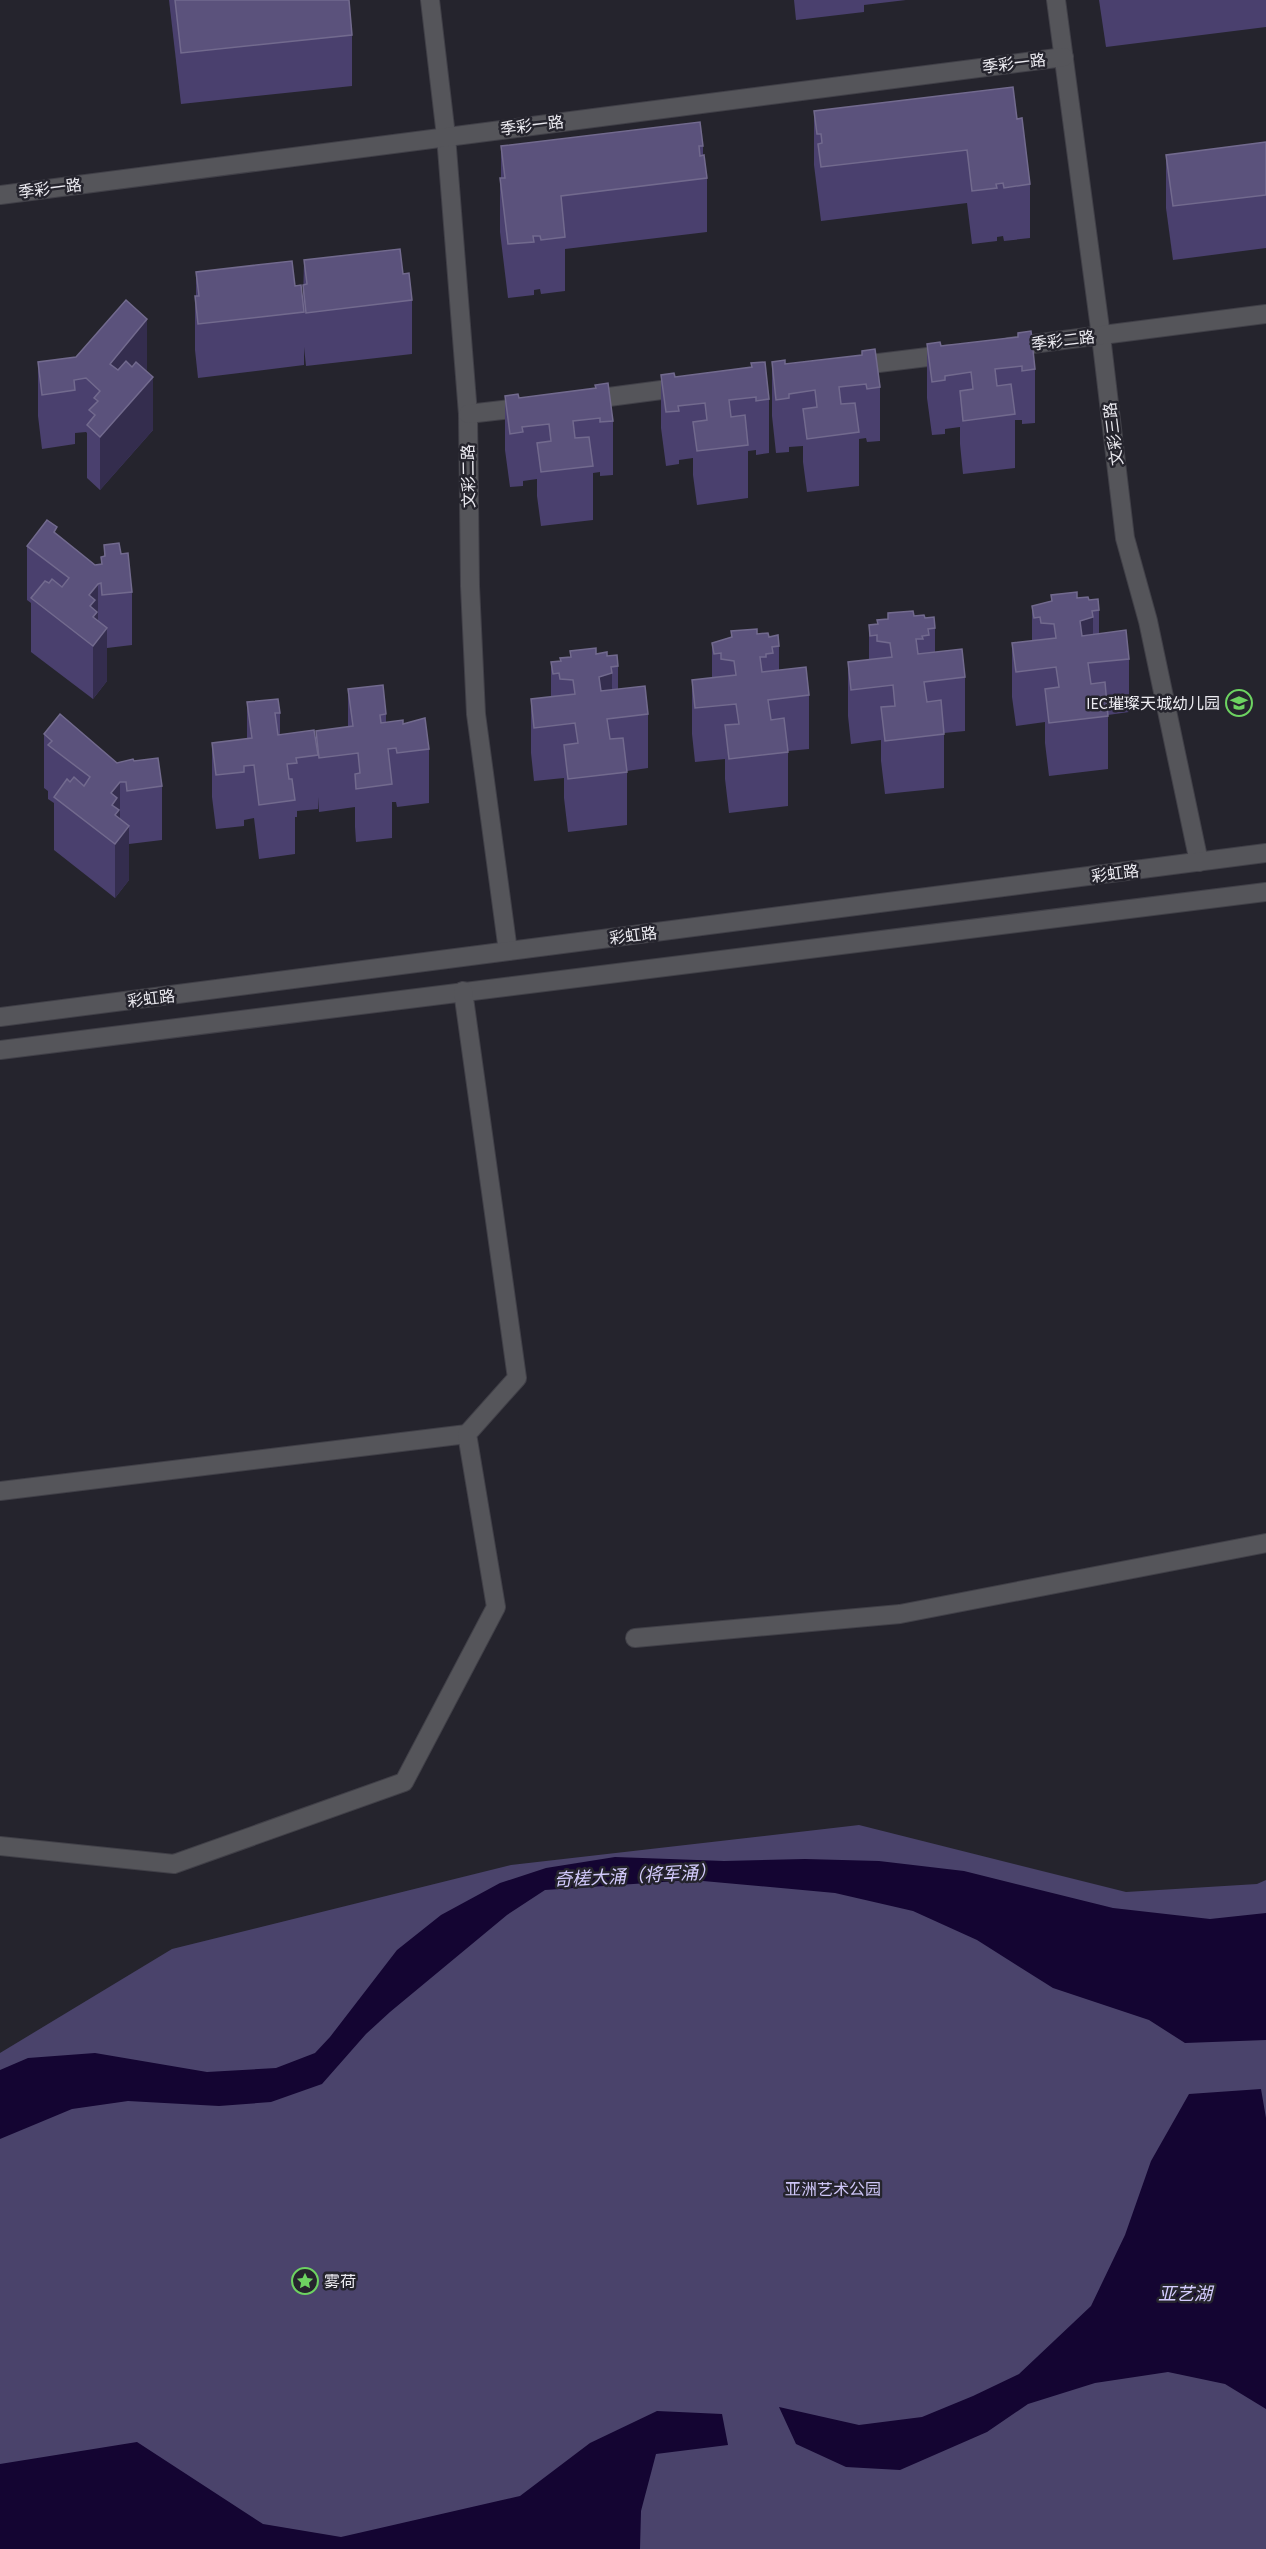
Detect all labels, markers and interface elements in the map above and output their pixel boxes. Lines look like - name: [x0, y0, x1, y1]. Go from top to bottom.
- street label: 季彩一路: [981, 49, 1047, 79]
- street label: 季彩一路: [499, 111, 565, 141]
- street label: 季彩一路: [17, 174, 83, 204]
- street label: 季彩二路: [1030, 326, 1096, 356]
- street label: 文彩三路: [1099, 401, 1129, 467]
- street label: 文彩二路: [457, 444, 481, 508]
- school or university icon: IEC璀璨天城幼儿园: [1224, 688, 1254, 718]
- place label: IEC璀璨天城幼儿园: [1086, 693, 1220, 715]
- street label: 彩虹路: [1090, 860, 1140, 888]
- street label: 彩虹路: [608, 922, 658, 950]
- street label: 彩虹路: [126, 985, 176, 1013]
- water label: 奇槎大涌（将军涌）: [553, 1860, 717, 1893]
- park label: 亚洲艺术公园: [785, 2179, 881, 2201]
- place icon: 雾荷: [290, 2266, 320, 2296]
- place label: 雾荷: [324, 2271, 356, 2293]
- water label: 亚艺湖: [1158, 2282, 1215, 2307]

